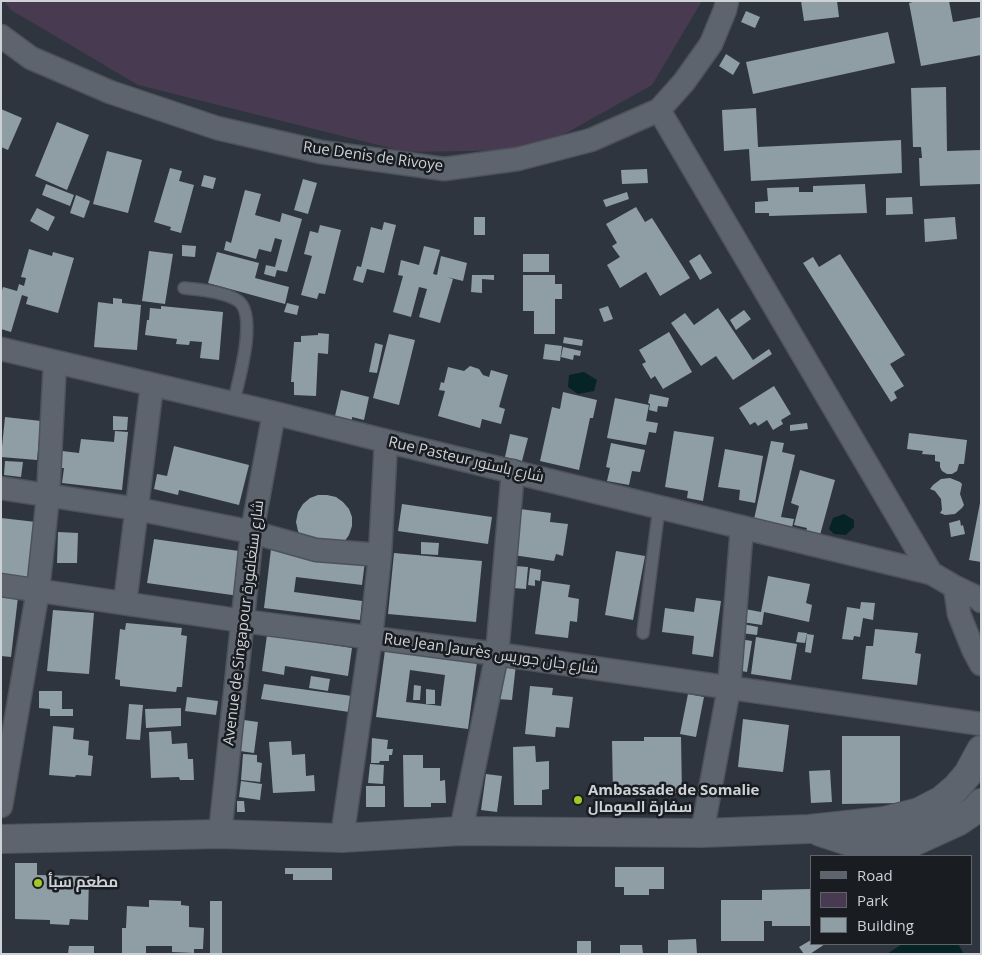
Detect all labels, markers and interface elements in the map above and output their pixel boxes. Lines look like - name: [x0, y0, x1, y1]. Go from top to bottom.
- street label: Rue Denis de Rivoye: [302, 138, 444, 176]
- street label: Rue Pasteur شارع باستور: [386, 433, 546, 487]
- street label: Avenue de Singapour شارع سنغافورة: [220, 499, 268, 747]
- street label: Rue Jean Jaurès شارع جان جوريس: [383, 630, 599, 678]
- place label: Ambassade de Somalie سفارة الصومال: [588, 782, 759, 817]
- marker: Ambassade de Somalie سفارة الصومال: [572, 794, 584, 806]
- legend: [810, 855, 972, 945]
- text: Road: [857, 865, 893, 885]
- place label: مطعم سبأ: [48, 874, 118, 892]
- marker: مطعم سبأ: [32, 877, 44, 889]
- text: Park: [857, 890, 888, 910]
- text: Building: [857, 915, 914, 935]

